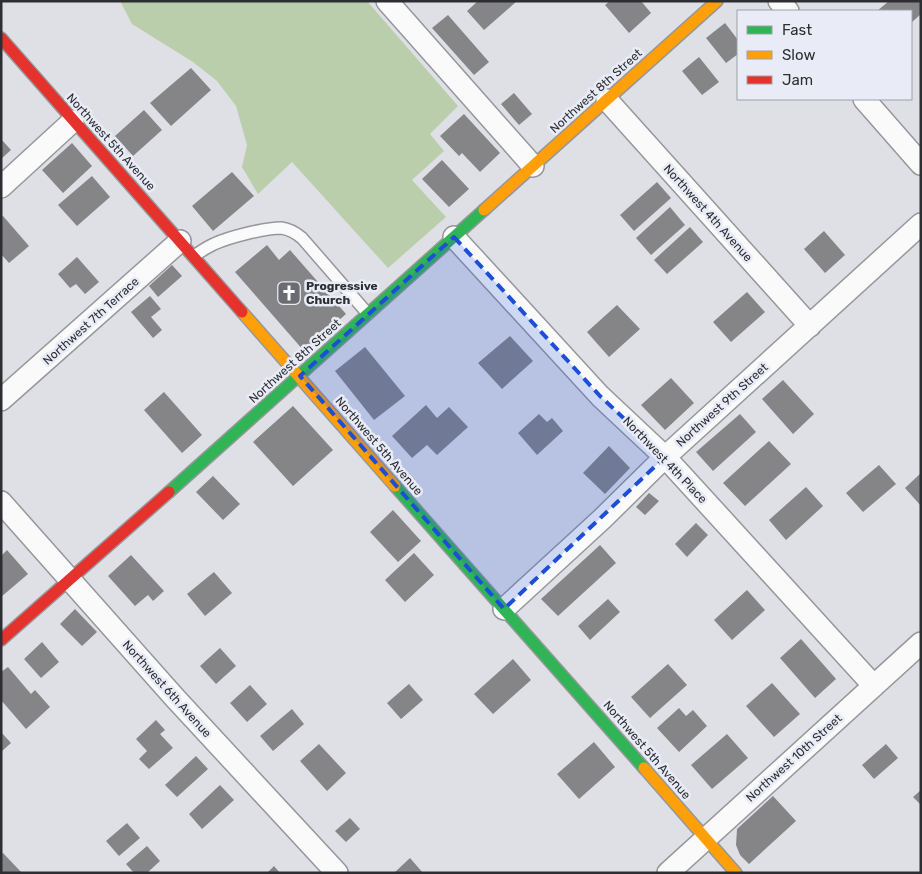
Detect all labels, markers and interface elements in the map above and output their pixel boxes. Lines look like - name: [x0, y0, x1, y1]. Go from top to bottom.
- legend: [737, 10, 912, 100]
- text: Fast: [782, 21, 812, 39]
- street label: Northwest 8th Street: [547, 46, 645, 136]
- text: Slow: [782, 46, 815, 64]
- text: Jam: [782, 71, 813, 89]
- street label: Northwest 5th Avenue: [64, 91, 158, 193]
- street label: Northwest 4th Avenue: [661, 162, 755, 265]
- street label: Northwest 7th Terrace: [40, 274, 142, 368]
- place label: Progressive Church: [306, 279, 378, 307]
- church icon: Progressive Church: [276, 280, 302, 306]
- street label: Northwest 8th Street: [246, 316, 344, 406]
- street label: Northwest 9th Street: [673, 360, 771, 450]
- street label: Northwest 5th Avenue: [333, 394, 426, 498]
- street label: Northwest 4th Place: [620, 414, 710, 506]
- street label: Northwest 6th Avenue: [120, 638, 214, 741]
- street label: Northwest 5th Avenue: [601, 698, 694, 802]
- street label: Northwest 10th Street: [743, 711, 845, 805]

